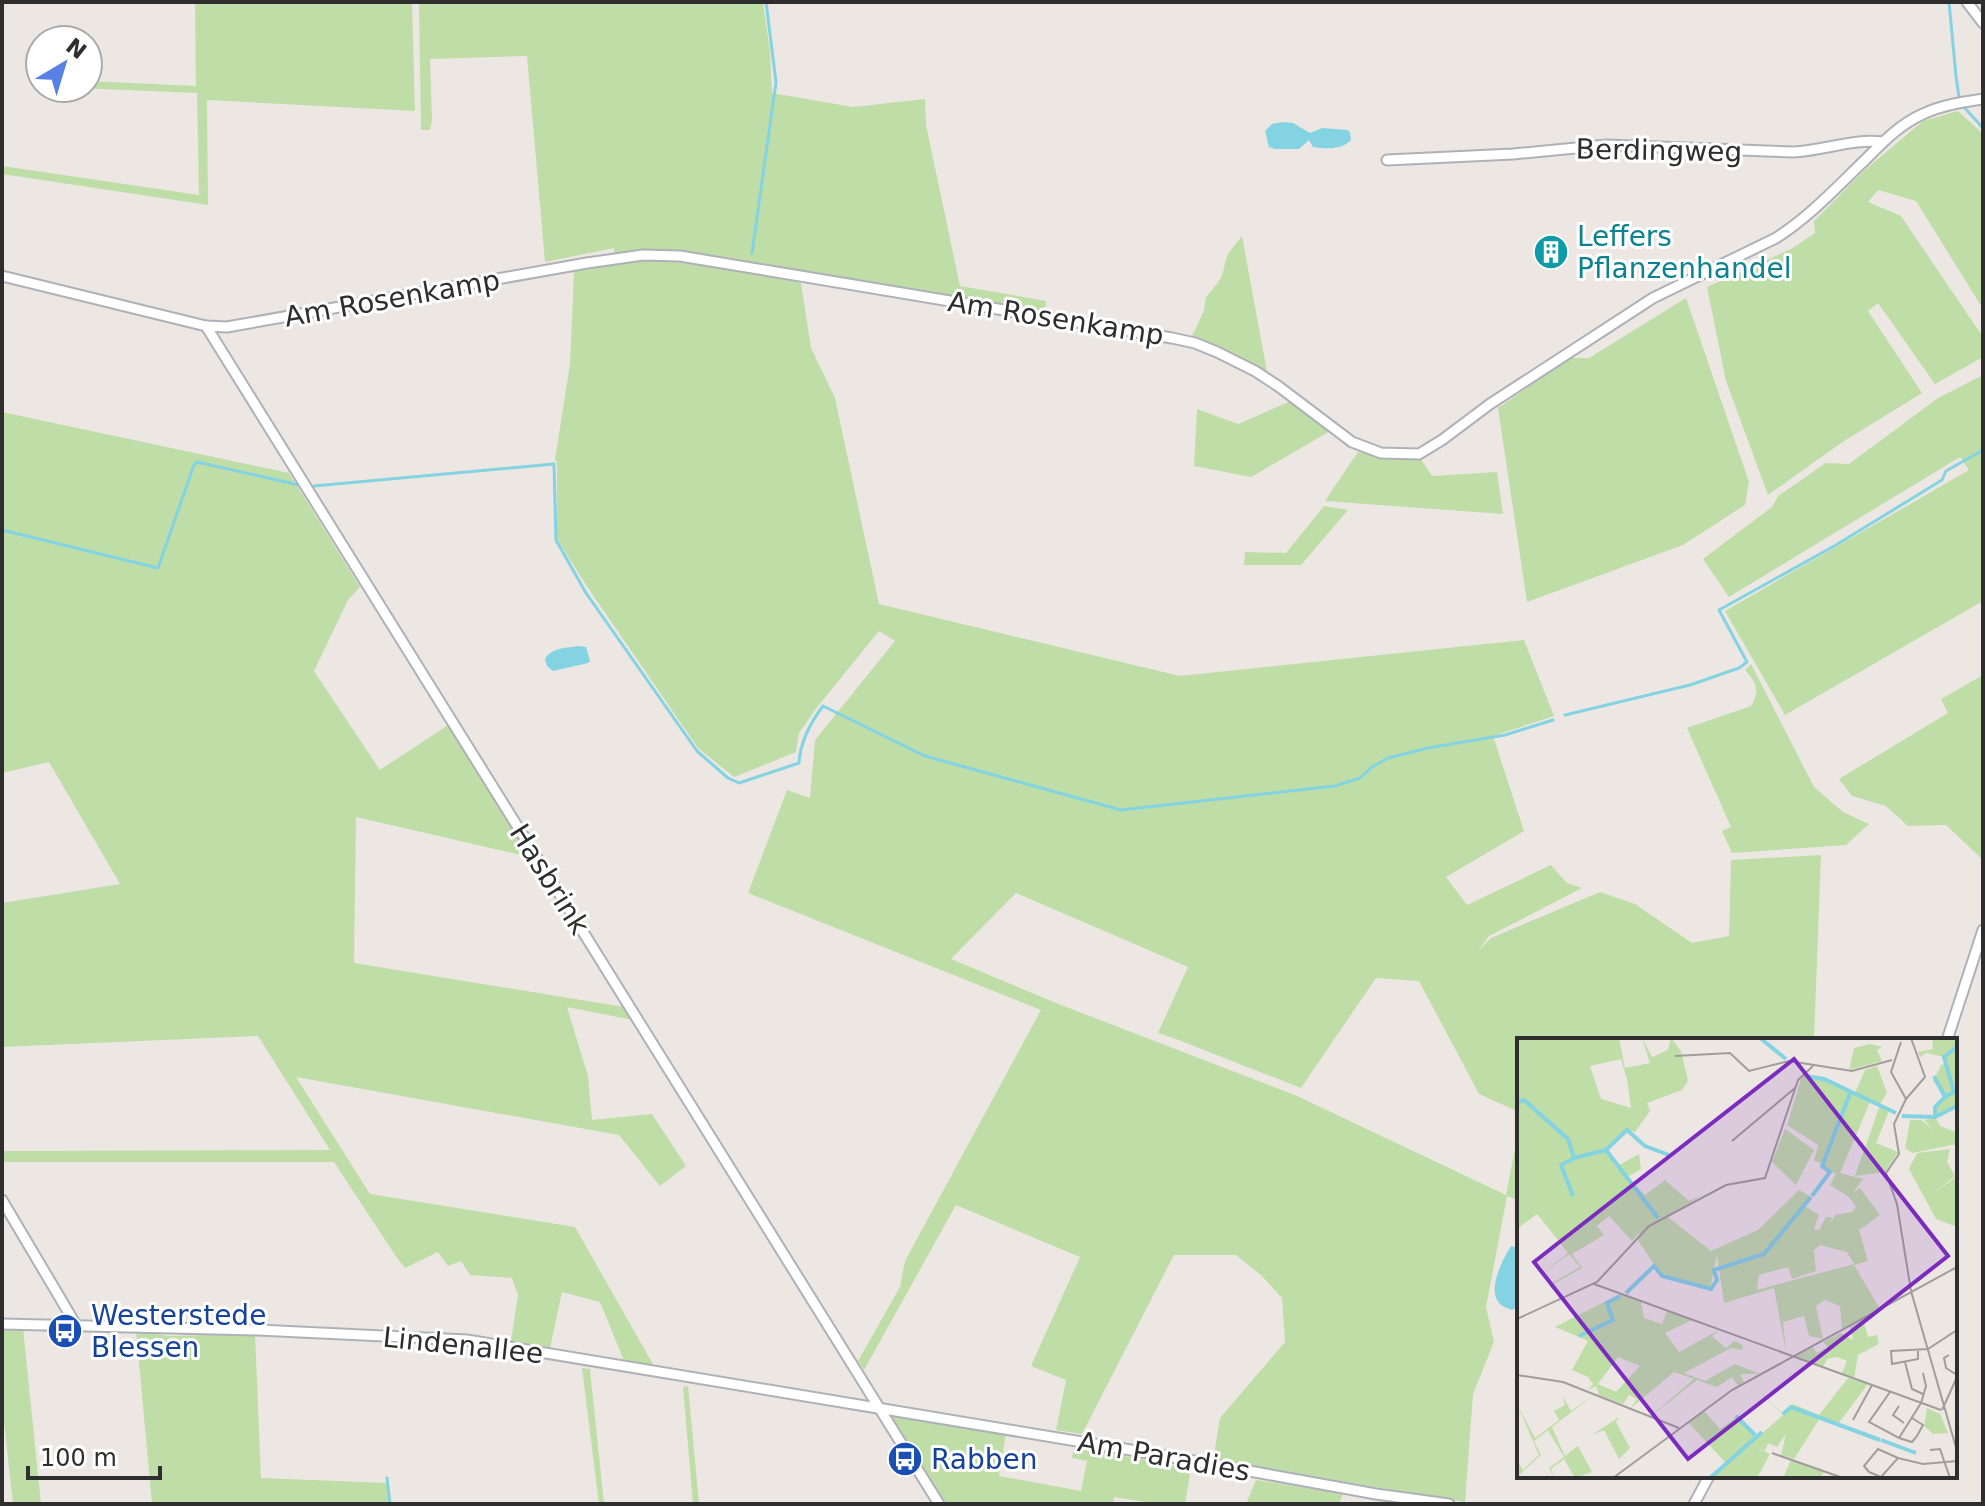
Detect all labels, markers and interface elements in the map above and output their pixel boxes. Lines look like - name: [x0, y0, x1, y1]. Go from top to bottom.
- north arrow: [24, 24, 104, 104]
- text: N: [61, 33, 91, 64]
- street label: Berdingweg: [1575, 133, 1742, 168]
- place label: Leffers Pflanzenhandel: [1577, 220, 1792, 285]
- building icon: Leffers Pflanzenhandel: [1532, 233, 1570, 271]
- street label: Am Rosenkamp: [282, 263, 502, 334]
- street label: Am Rosenkamp: [946, 285, 1166, 352]
- street label: Hasbrink: [503, 818, 597, 941]
- inset map: [1517, 1038, 1957, 1478]
- place label: Westerstede Blessen: [91, 1299, 266, 1364]
- bus stop icon: Westerstede Blessen: [46, 1312, 84, 1350]
- street label: Lindenallee: [381, 1321, 545, 1370]
- street label: Am Paradies: [1075, 1425, 1253, 1488]
- scale bar: [28, 1430, 160, 1480]
- bus stop icon: Rabben: [886, 1440, 924, 1478]
- place label: Rabben: [931, 1443, 1038, 1476]
- text: 100 m: [40, 1444, 117, 1472]

